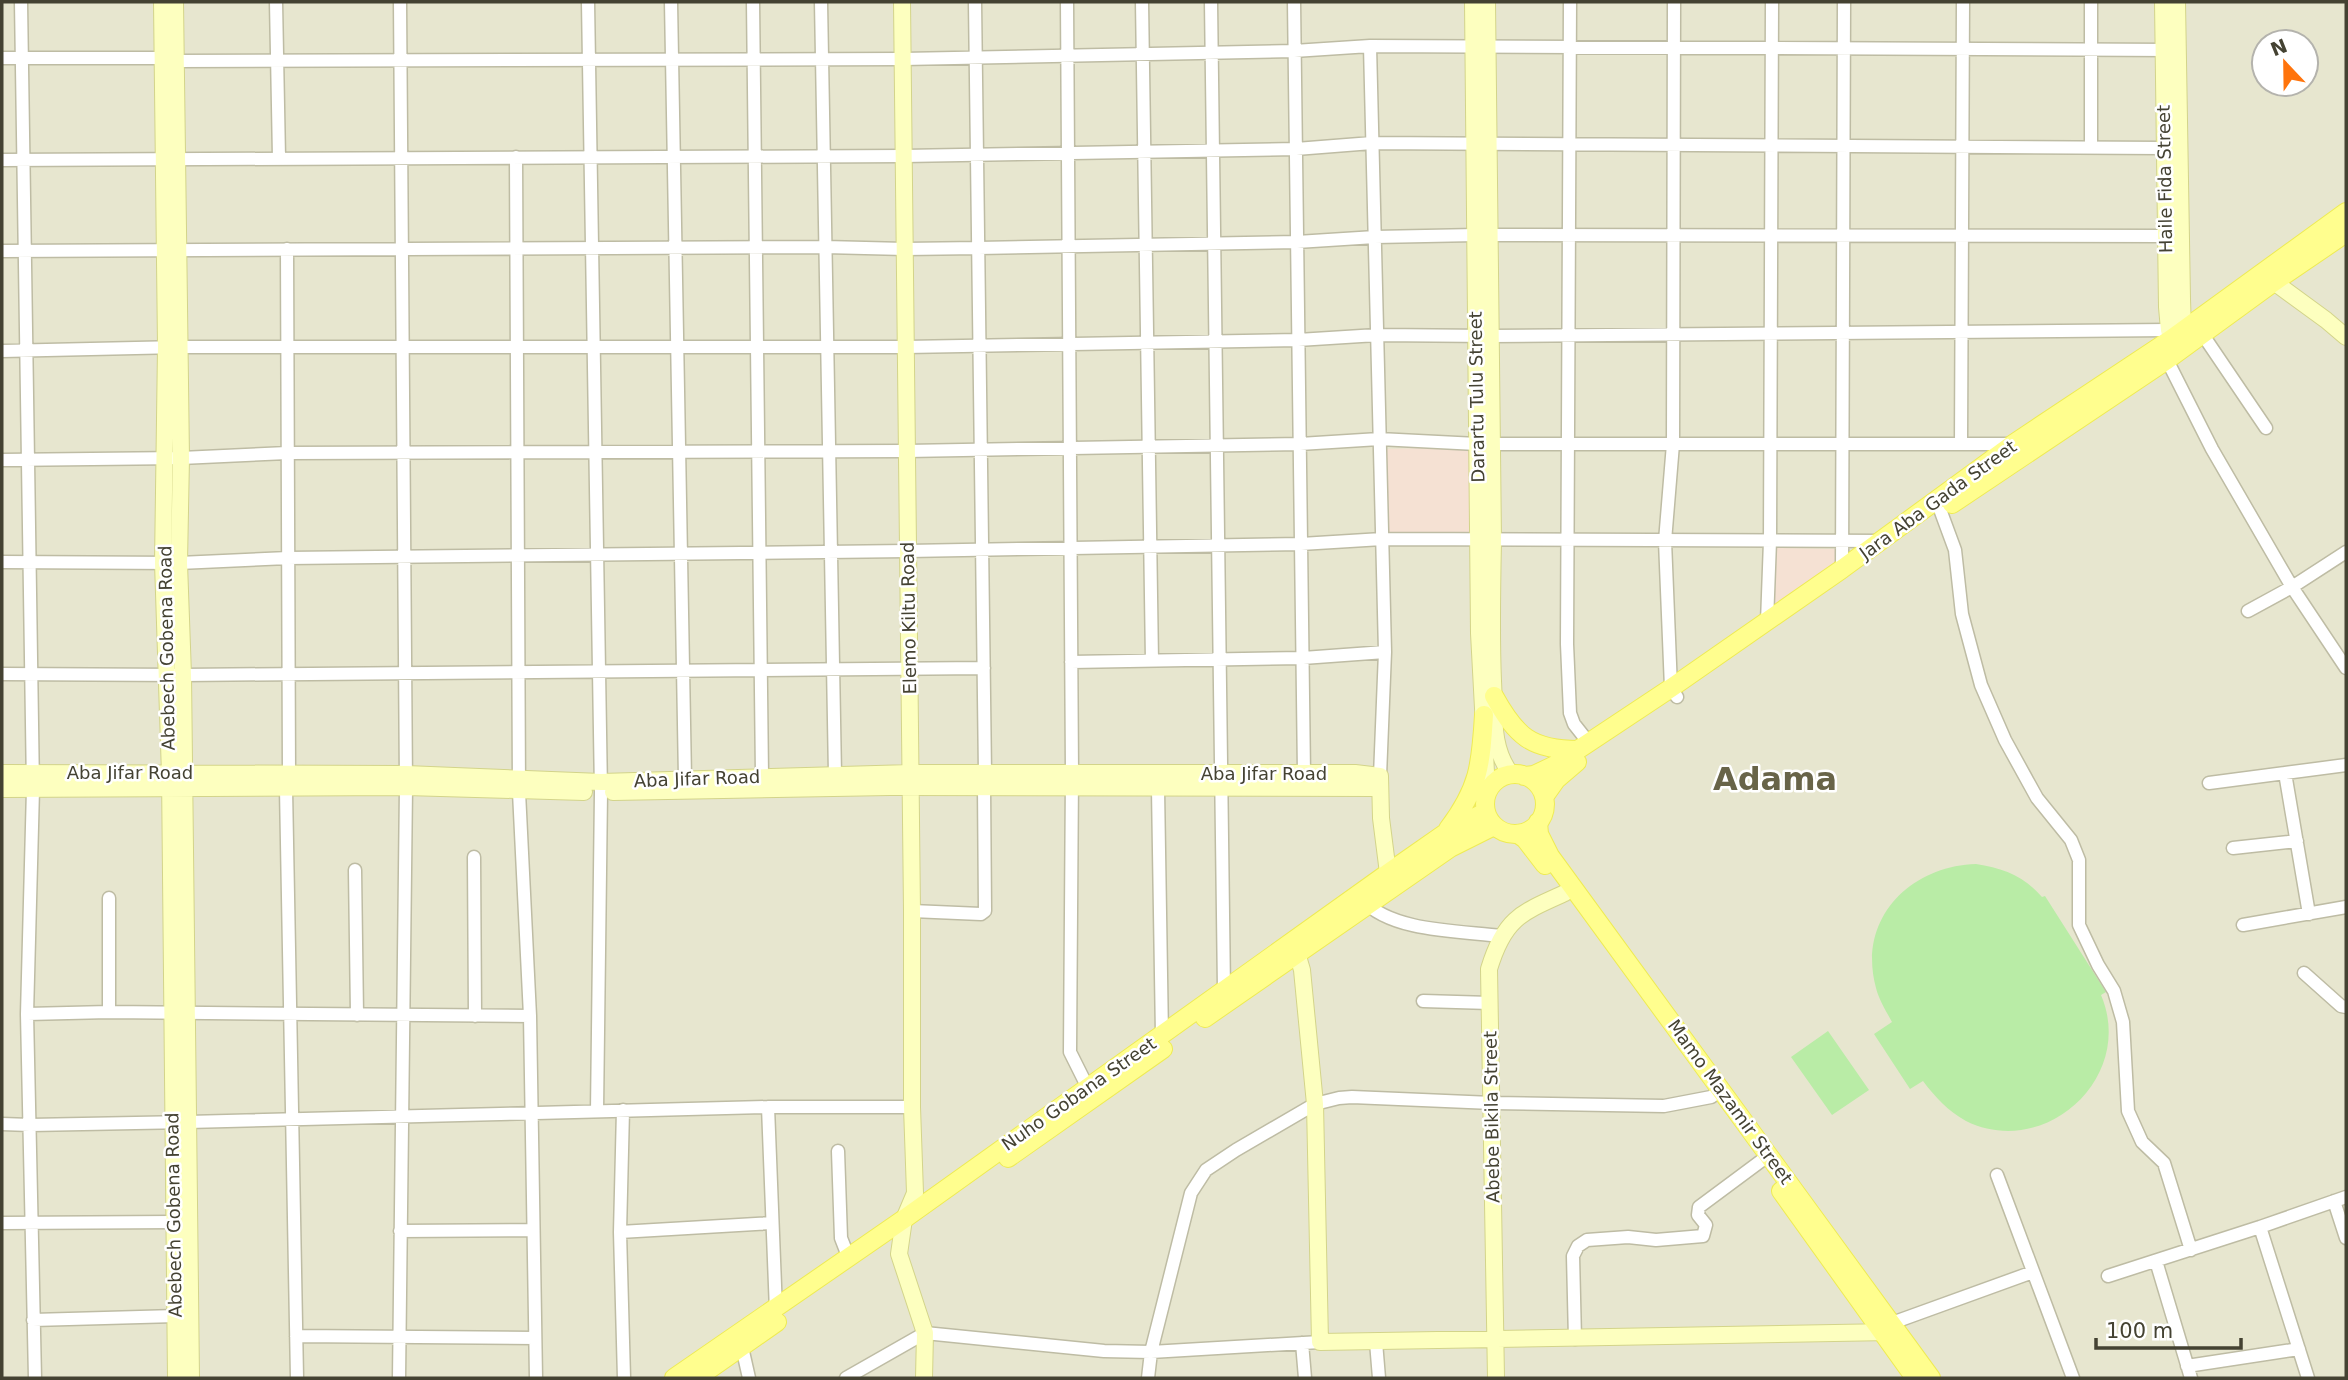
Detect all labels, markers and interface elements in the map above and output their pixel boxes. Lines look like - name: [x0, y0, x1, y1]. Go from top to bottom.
- north arrow: [2250, 28, 2320, 98]
- text: N: [2267, 34, 2290, 60]
- street label: Haile Fida Street: [2153, 105, 2176, 253]
- street label: Darartu Tulu Street: [1465, 311, 1488, 483]
- street label: Jara Aba Gada Street: [1854, 436, 2020, 564]
- street label: Elemo Kiltu Road: [897, 541, 920, 695]
- street label: Abebech Gobena Road: [154, 545, 179, 751]
- district label: Adama: [1713, 760, 1837, 798]
- street label: Aba Jifar Road: [67, 762, 193, 783]
- street label: Aba Jifar Road: [1201, 763, 1327, 784]
- street label: Aba Jifar Road: [633, 766, 761, 791]
- street label: Mamo Mazamir Street: [1664, 1015, 1797, 1188]
- street label: Abebe Bikila Street: [1479, 1031, 1504, 1203]
- street label: Nuho Gobana Street: [998, 1032, 1160, 1155]
- street label: Abebech Gobena Road: [161, 1112, 186, 1318]
- scale bar: [2096, 1306, 2241, 1350]
- text: 100 m: [2106, 1319, 2173, 1343]

